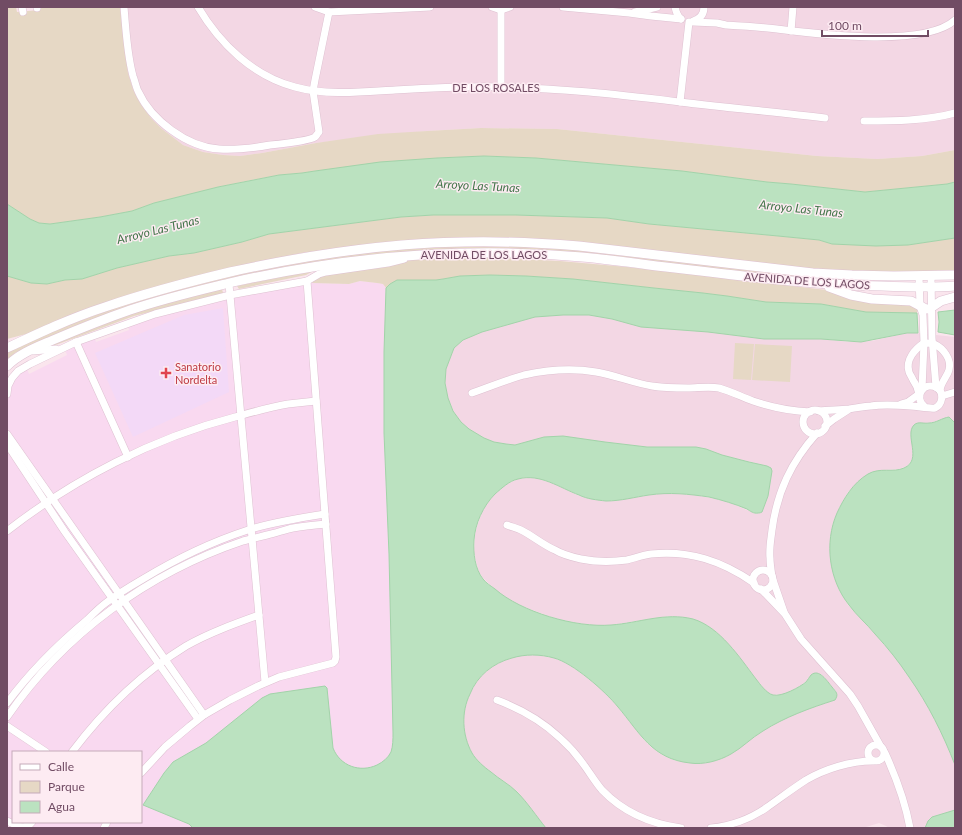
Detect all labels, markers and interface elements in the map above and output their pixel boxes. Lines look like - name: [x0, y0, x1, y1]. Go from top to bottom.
- scale bar: [822, 12, 928, 38]
- text: 100 m: [828, 18, 862, 33]
- street label: DE LOS ROSALES: [452, 81, 540, 94]
- water label: Arroyo Las Tunas: [435, 176, 521, 195]
- water label: Arroyo Las Tunas: [757, 197, 844, 220]
- water label: Arroyo Las Tunas: [114, 212, 201, 247]
- street label: AVENIDA DE LOS LAGOS: [421, 248, 547, 261]
- street label: AVENIDA DE LOS LAGOS: [744, 270, 871, 291]
- place label: Sanatorio Nordelta: [175, 360, 221, 386]
- marker: Sanatorio Nordelta: [160, 367, 172, 379]
- legend: [12, 751, 142, 823]
- text: Calle: [48, 759, 74, 774]
- text: Parque: [48, 779, 85, 794]
- text: Agua: [48, 799, 75, 814]

